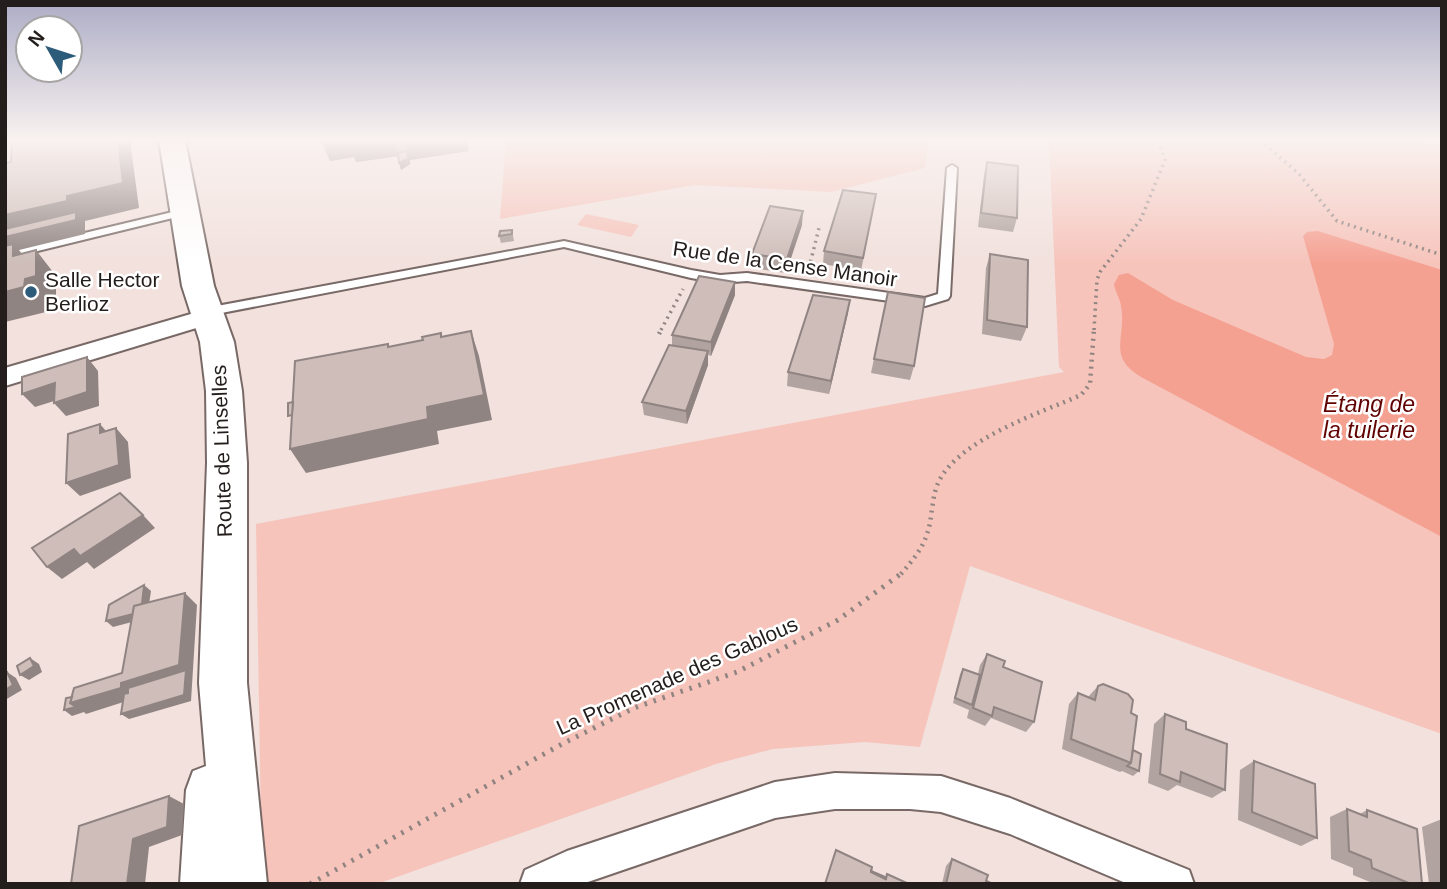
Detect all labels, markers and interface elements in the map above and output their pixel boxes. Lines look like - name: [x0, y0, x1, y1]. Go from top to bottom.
- north arrow: [14, 14, 84, 84]
- text: N: [24, 27, 49, 51]
- street label: Rue de la Cense Manoir: [671, 236, 899, 291]
- place label: Salle Hector Berlioz: [45, 268, 159, 315]
- marker: Salle Hector Berlioz: [23, 284, 39, 300]
- street label: Route de Linselles: [207, 364, 236, 538]
- water label: Étang de la tuilerie: [1323, 391, 1415, 443]
- street label: La Promenade des Gablous: [553, 612, 801, 739]

